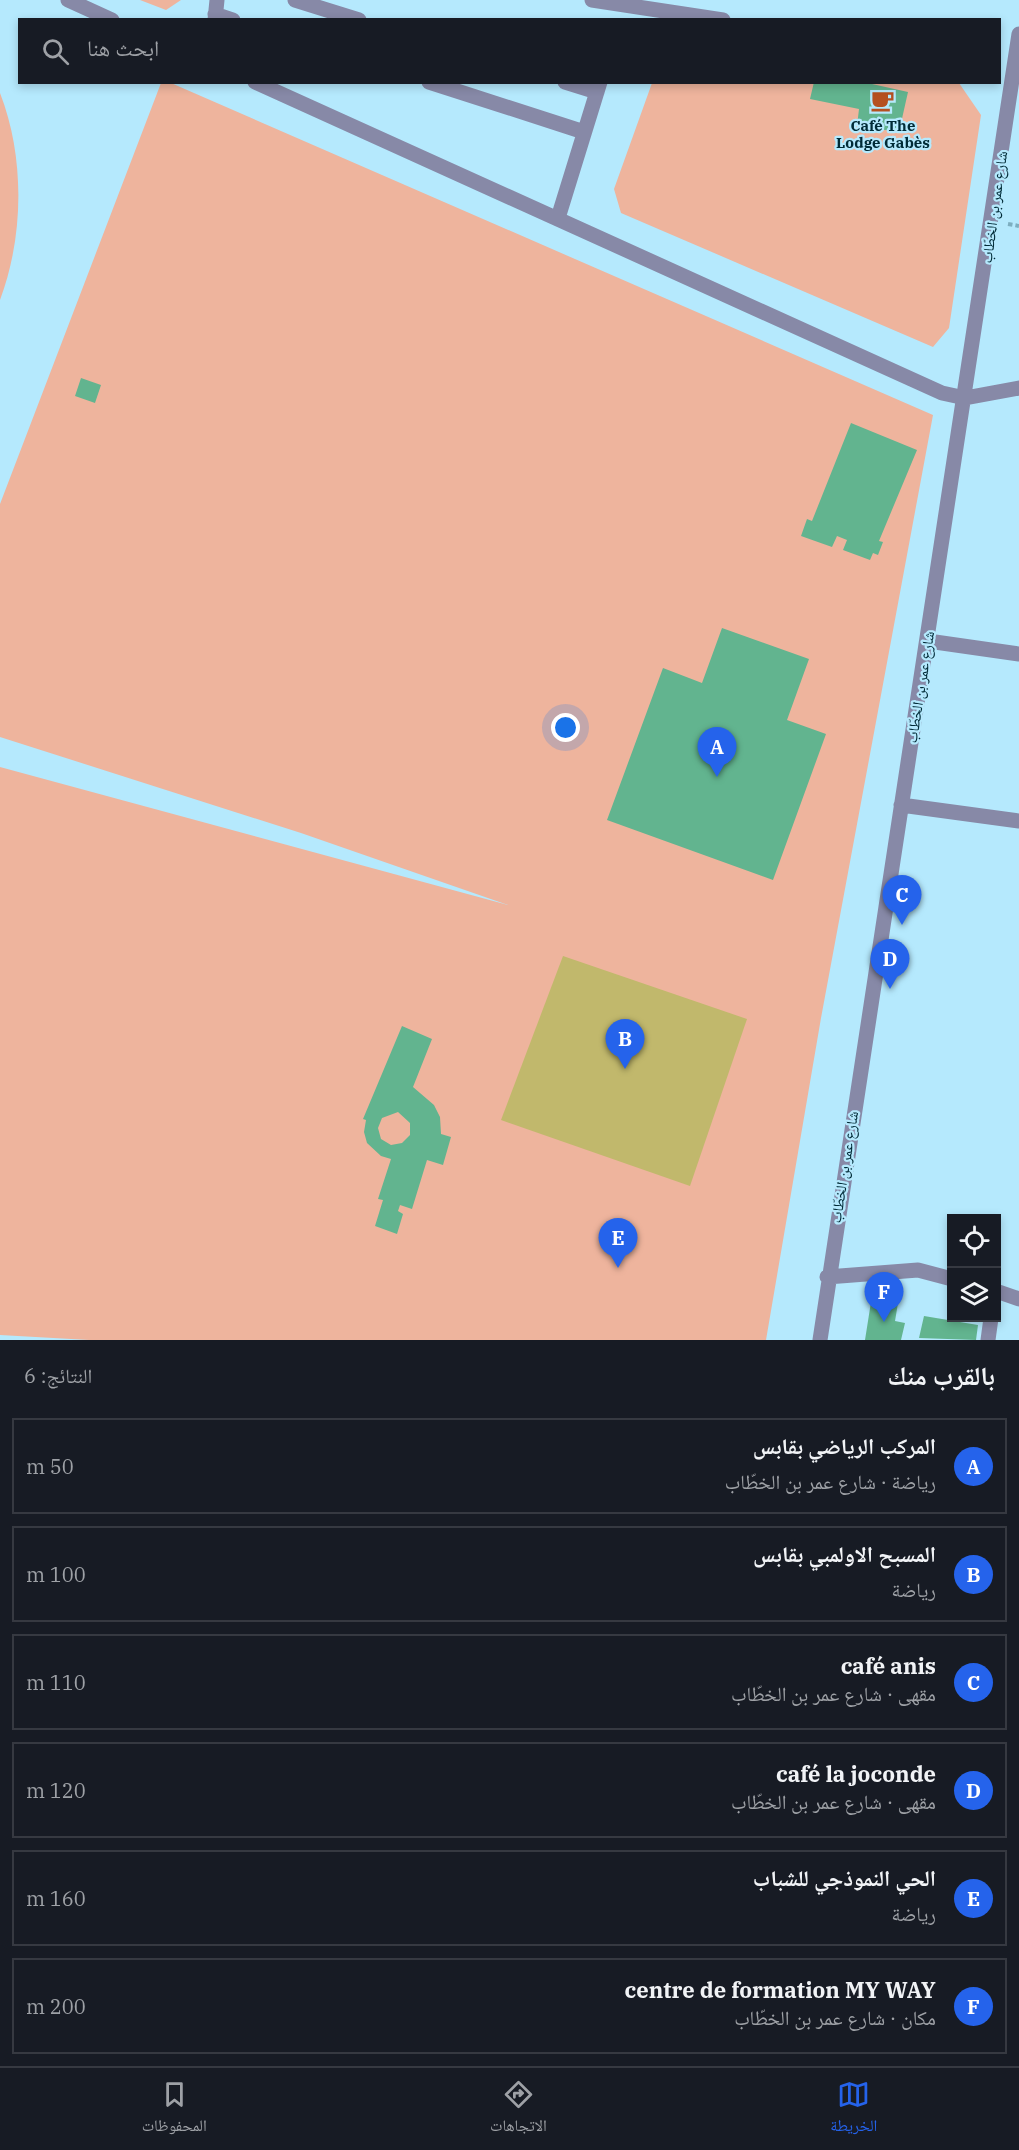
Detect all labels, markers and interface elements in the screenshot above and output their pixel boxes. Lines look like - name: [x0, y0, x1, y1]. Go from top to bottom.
- search box: [18, 18, 1001, 84]
- text: ابحث هنا: [87, 33, 159, 62]
- icon: search: [39, 35, 72, 68]
- cafe icon: Café The Lodge Gabès: [870, 88, 896, 114]
- place label: Café The Lodge Gabès: [836, 116, 930, 152]
- street label: شارع عمر بن الخطّاب: [977, 149, 1012, 265]
- street label: شارع عمر بن الخطّاب: [902, 629, 939, 745]
- your location: [551, 713, 580, 742]
- pin: A: [698, 728, 736, 777]
- pin: C: [882, 876, 922, 925]
- pin: D: [870, 940, 910, 989]
- pin: B: [606, 1020, 644, 1069]
- street label: شارع عمر بن الخطّاب: [826, 1109, 863, 1225]
- map controls: [947, 1214, 1001, 1322]
- button: locate: [947, 1214, 1001, 1268]
- pin: E: [598, 1218, 638, 1268]
- button: layers: [947, 1268, 1001, 1322]
- pin: F: [864, 1272, 904, 1322]
- text: بالقرب منك: [887, 1358, 995, 1392]
- text: النتائج: 6: [24, 1362, 92, 1389]
- text: المركب الرياضي بقابس: [753, 1431, 936, 1460]
- text: 50 m: [26, 1453, 74, 1480]
- text: A: [967, 1453, 981, 1480]
- text: رياضة · شارع عمر بن الخطّاب: [725, 1468, 936, 1495]
- text: المسبح الاولمبي بقابس: [753, 1539, 936, 1568]
- text: 100 m: [26, 1561, 86, 1588]
- text: B: [966, 1561, 981, 1588]
- text: رياضة: [892, 1576, 936, 1603]
- text: café anis: [841, 1651, 936, 1680]
- text: 110 m: [26, 1669, 86, 1696]
- text: C: [967, 1669, 980, 1696]
- text: مقهى · شارع عمر بن الخطّاب: [731, 1680, 936, 1707]
- text: café la joconde: [776, 1759, 936, 1788]
- text: 120 m: [26, 1777, 86, 1804]
- text: D: [966, 1777, 981, 1804]
- text: مقهى · شارع عمر بن الخطّاب: [731, 1788, 936, 1815]
- text: الحي النموذجي للشباب: [753, 1863, 936, 1892]
- text: 160 m: [26, 1885, 86, 1912]
- text: E: [967, 1885, 980, 1912]
- text: رياضة: [892, 1900, 936, 1927]
- text: centre de formation MY WAY: [625, 1975, 936, 2004]
- text: 200 m: [26, 1993, 86, 2020]
- text: F: [967, 1993, 980, 2020]
- text: مكان · شارع عمر بن الخطّاب: [734, 2004, 936, 2031]
- tab: المحفوظات: [142, 2078, 207, 2141]
- tab: الاتجاهات: [490, 2078, 547, 2141]
- tab: الخريطة: [830, 2078, 877, 2141]

